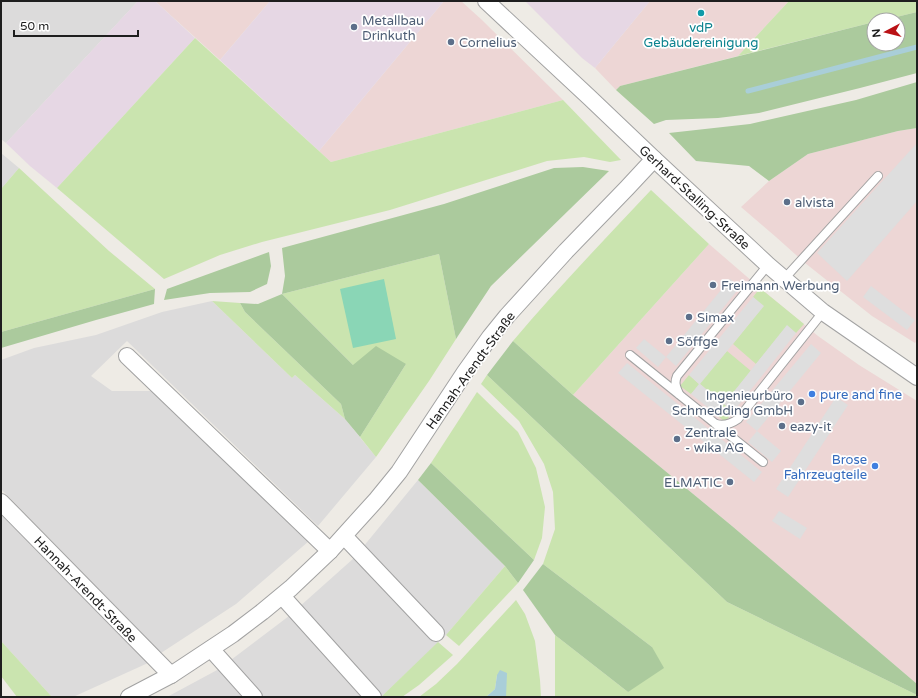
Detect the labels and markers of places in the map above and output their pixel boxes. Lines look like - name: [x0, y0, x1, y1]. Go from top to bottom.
- marker: vdP Gebäudereinigung: [696, 8, 706, 18]
- place label: Metallbau Drinkuth: [362, 13, 424, 44]
- place label: vdP Gebäudereinigung: [644, 20, 758, 51]
- marker: Metallbau Drinkuth: [349, 22, 359, 32]
- place label: Cornelius: [459, 35, 517, 51]
- marker: Cornelius: [446, 37, 456, 47]
- place label: alvista: [795, 195, 834, 211]
- marker: alvista: [782, 197, 792, 207]
- place label: Freimann Werbung: [721, 278, 840, 294]
- marker: Freimann Werbung: [708, 280, 718, 290]
- place label: Simax: [697, 310, 734, 326]
- marker: Simax: [684, 312, 694, 322]
- place label: Söffge: [677, 334, 718, 350]
- marker: Söffge: [664, 336, 674, 346]
- place label: pure and fine: [820, 387, 902, 403]
- place label: Ingenieurbüro Schmedding GmbH: [672, 388, 793, 419]
- marker: pure and fine: [807, 389, 817, 399]
- marker: Ingenieurbüro Schmedding GmbH: [796, 397, 806, 407]
- place label: eazy-it: [790, 419, 832, 435]
- marker: eazy-it: [777, 421, 787, 431]
- place label: Zentrale - wika AG: [685, 425, 744, 456]
- marker: Zentrale - wika AG: [672, 434, 682, 444]
- place label: Brose Fahrzeugteile: [784, 452, 867, 483]
- marker: Brose Fahrzeugteile: [870, 461, 880, 471]
- place label: ELMATIC: [664, 475, 722, 491]
- marker: ELMATIC: [725, 477, 735, 487]

